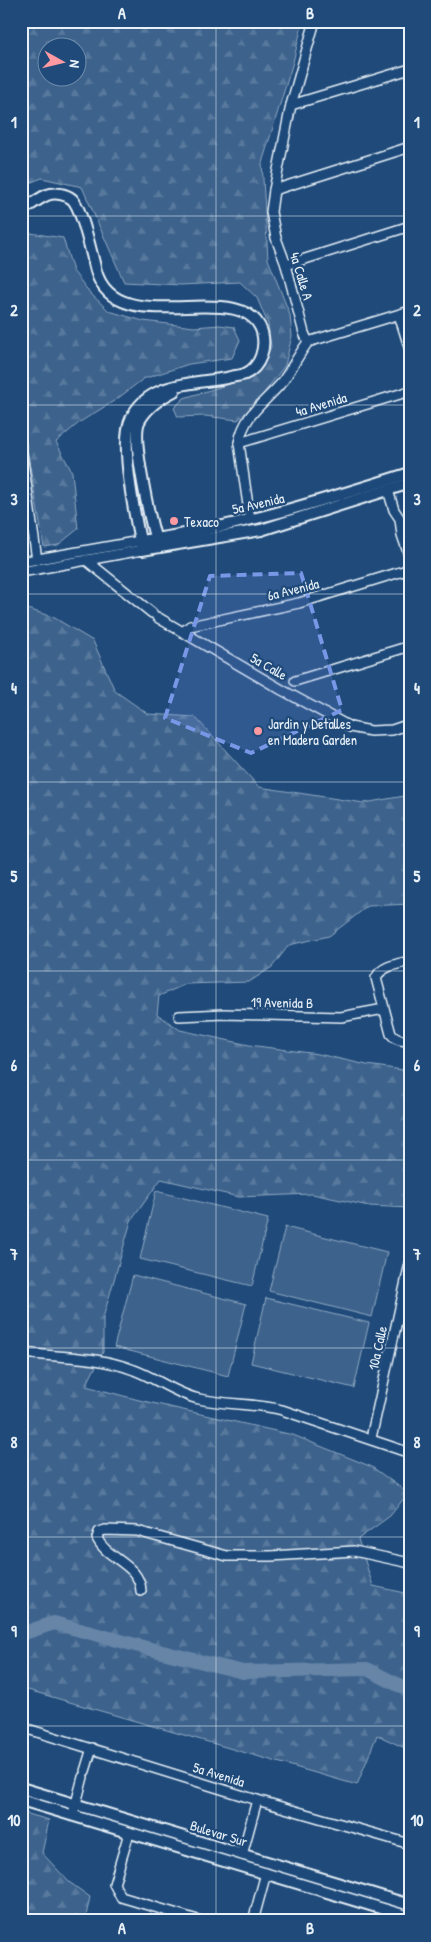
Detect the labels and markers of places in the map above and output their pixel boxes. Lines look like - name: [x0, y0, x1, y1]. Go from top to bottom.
- place label: Texaco: [184, 512, 219, 531]
- marker: Texaco: [168, 515, 180, 527]
- place label: Jardin y Detalles en Madera Garden: [268, 714, 357, 749]
- marker: Jardin y Detalles en Madera Garden: [252, 725, 264, 737]

